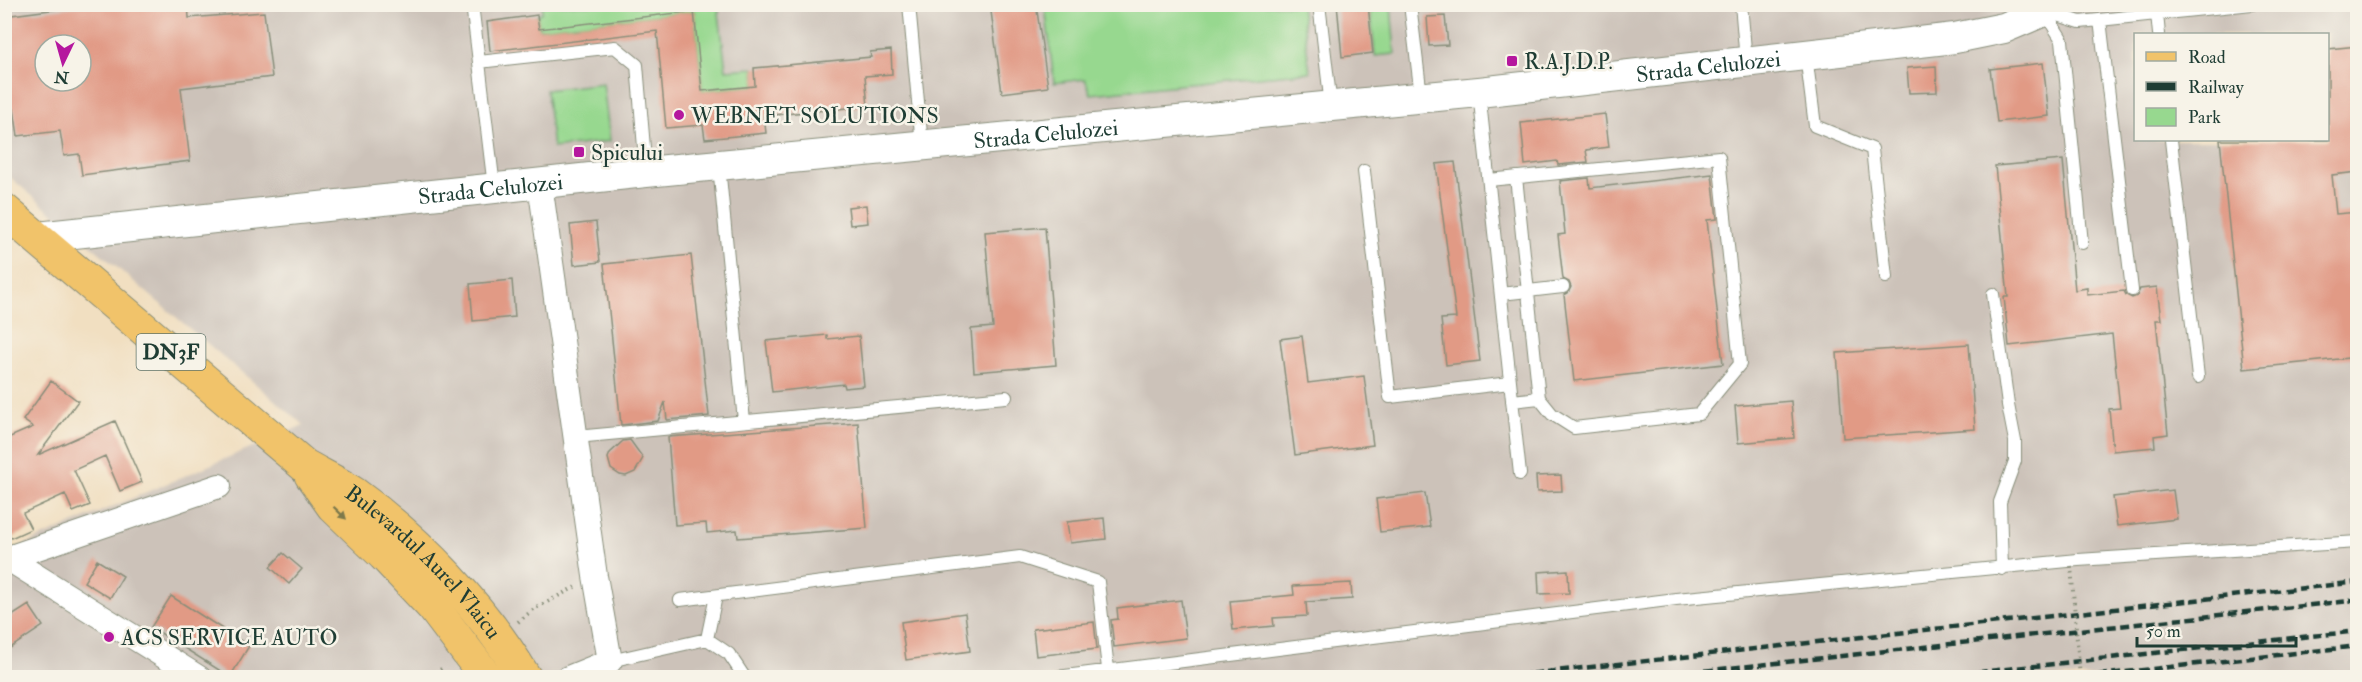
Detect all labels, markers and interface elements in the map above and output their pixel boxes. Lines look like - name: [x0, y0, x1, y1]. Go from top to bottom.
- north arrow: [33, 33, 93, 93]
- legend: [2134, 33, 2329, 141]
- street label: Strada Celulozei: [1635, 45, 1782, 89]
- text: Road: [2188, 46, 2226, 69]
- place label: R.A.J.D.P.: [1524, 48, 1613, 76]
- marker: R.A.J.D.P.: [1505, 54, 1519, 68]
- text: N: [53, 66, 71, 88]
- text: Railway: [2188, 76, 2245, 99]
- place label: WEBNET SOLUTIONS: [690, 102, 939, 130]
- text: Park: [2188, 106, 2221, 129]
- marker: WEBNET SOLUTIONS: [672, 108, 686, 122]
- street label: Strada Celulozei: [972, 114, 1120, 155]
- place label: Spicului: [591, 139, 663, 168]
- marker: Spicului: [572, 145, 586, 159]
- street label: Strada Celulozei: [417, 168, 564, 211]
- road number: DN3F: [136, 334, 206, 370]
- street label: Bulevardul Aurel Vlaicu: [339, 479, 507, 645]
- one-way arrow: [332, 506, 347, 520]
- scale bar: [2137, 610, 2296, 648]
- text: 50 m: [2146, 620, 2181, 643]
- place label: ACS SERVICE AUTO: [120, 624, 337, 652]
- marker: ACS SERVICE AUTO: [102, 630, 116, 644]

